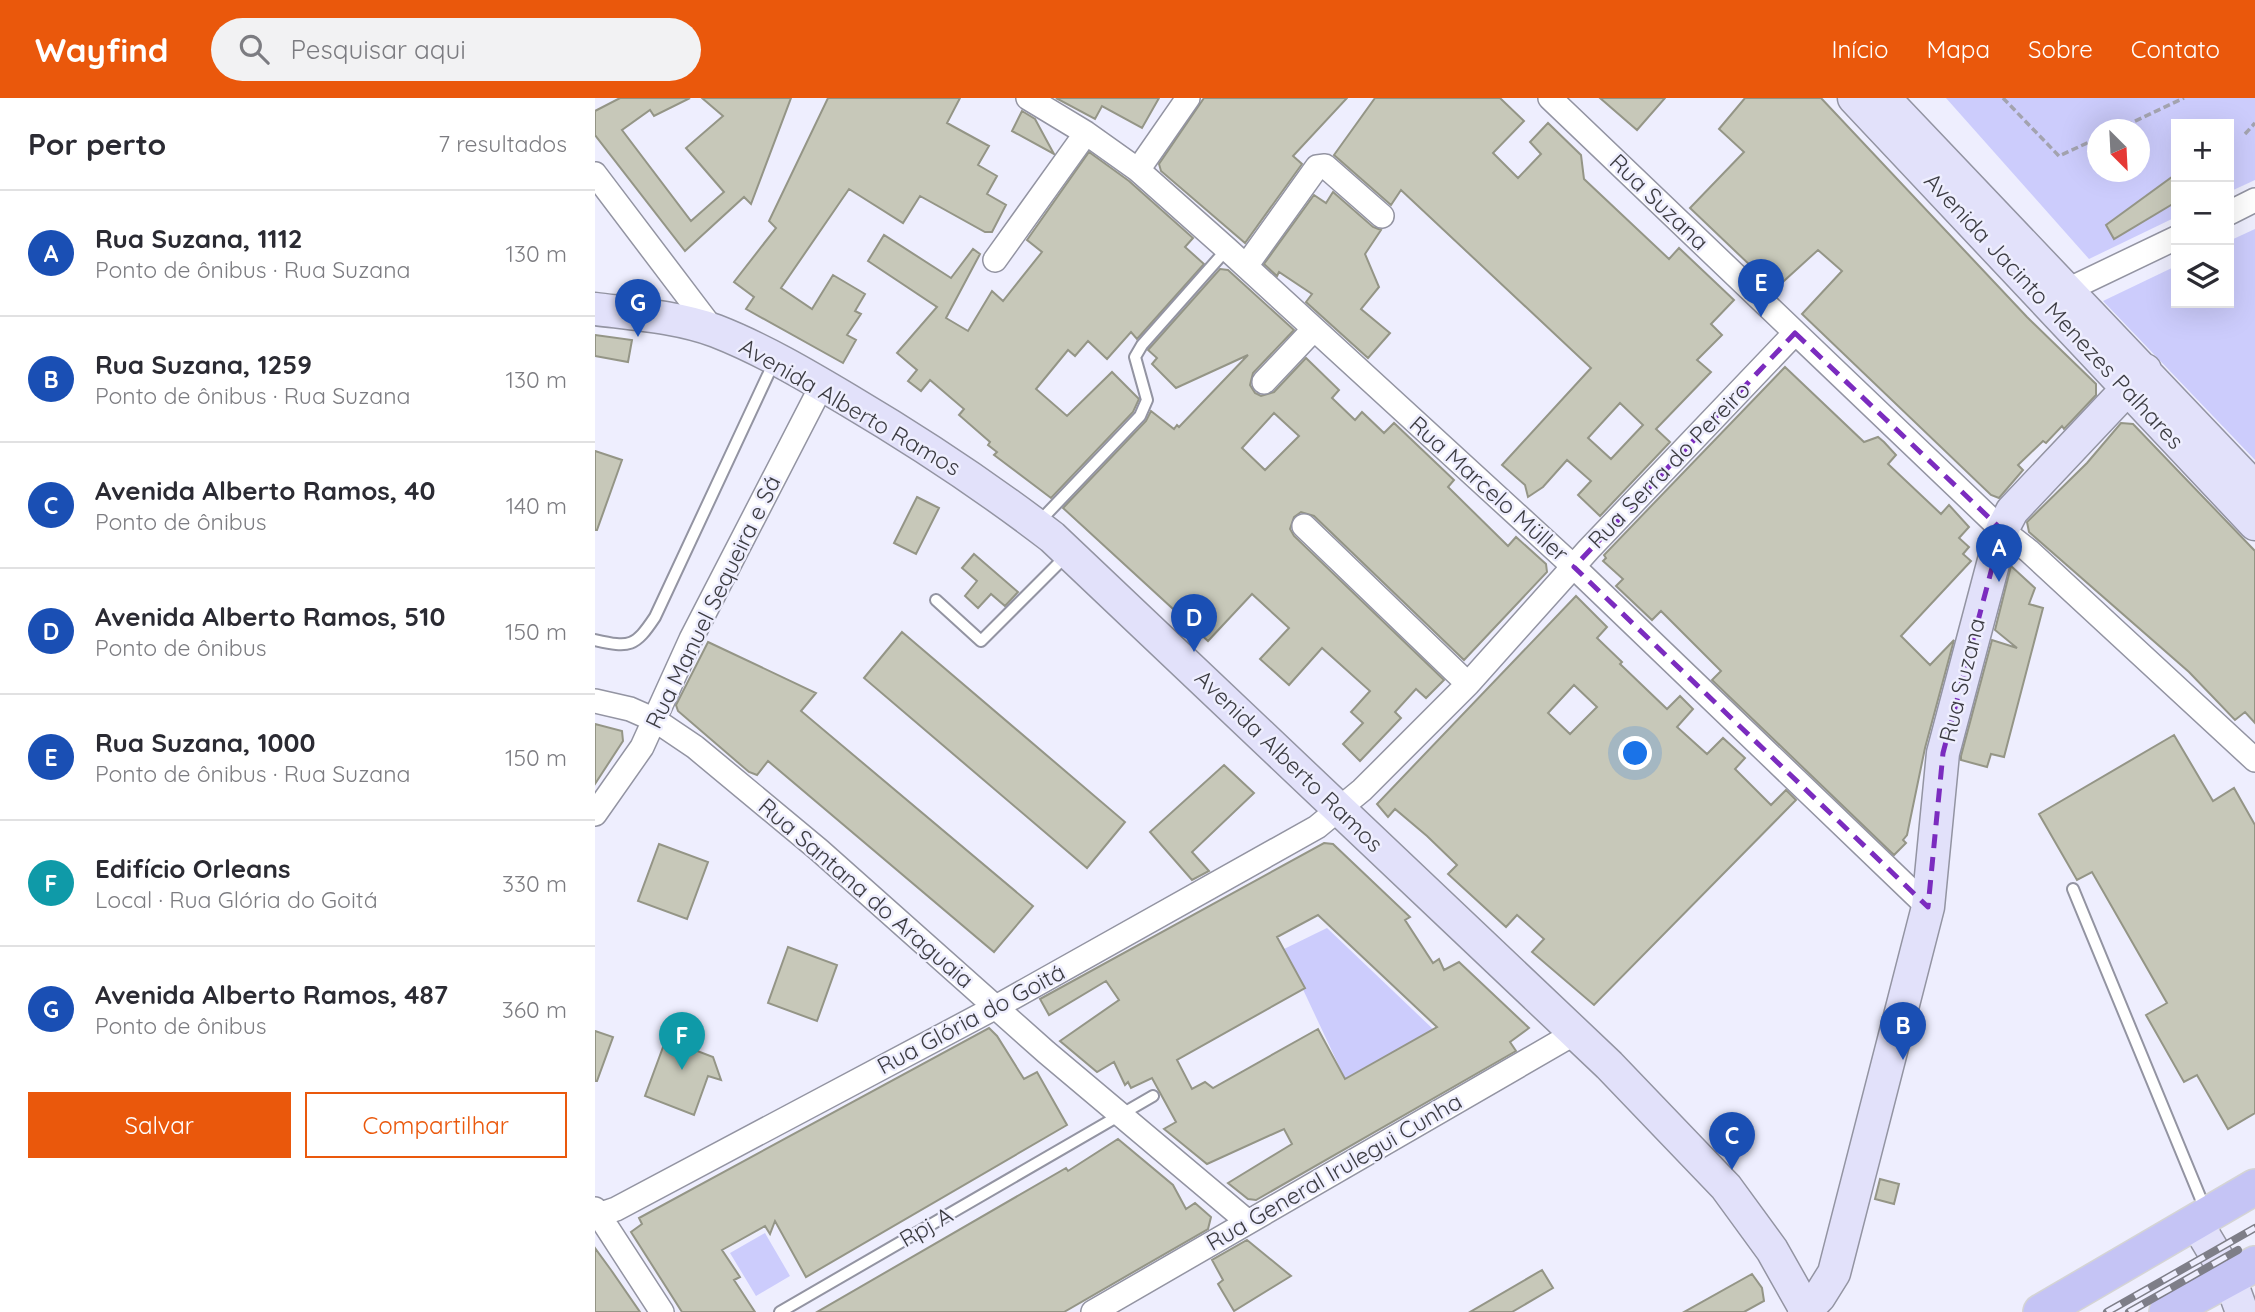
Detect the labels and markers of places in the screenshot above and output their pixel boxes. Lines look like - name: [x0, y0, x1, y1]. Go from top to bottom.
- pin: E: [1738, 259, 1784, 317]
- pin: G: [615, 279, 661, 337]
- pin: A: [1976, 524, 2022, 582]
- pin: D: [1171, 594, 1217, 652]
- pin: B: [1880, 1002, 1926, 1060]
- pin: F: [659, 1012, 705, 1070]
- pin: C: [1709, 1112, 1755, 1170]

